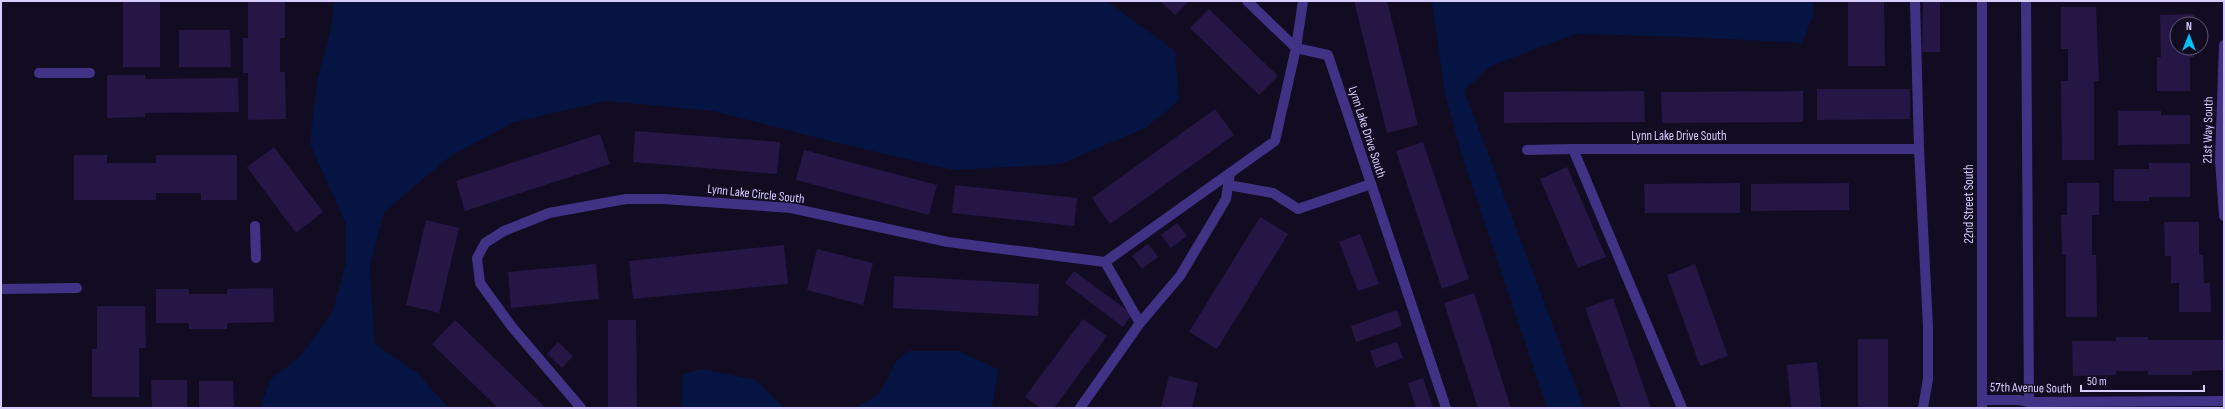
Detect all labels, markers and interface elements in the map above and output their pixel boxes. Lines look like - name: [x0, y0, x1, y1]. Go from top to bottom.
- north arrow: [2169, 16, 2209, 56]
- text: N: [2186, 20, 2192, 33]
- street label: Lynn Lake Drive South: [1345, 84, 1389, 180]
- street label: 21st Way South: [2199, 97, 2217, 163]
- street label: Lynn Lake Drive South: [1631, 128, 1727, 144]
- street label: 22nd Street South: [1961, 164, 1977, 244]
- street label: Lynn Lake Circle South: [707, 181, 805, 207]
- scale bar: [2081, 367, 2204, 393]
- text: 50 m: [2087, 374, 2107, 389]
- street label: 57th Avenue South: [1990, 379, 2072, 397]

